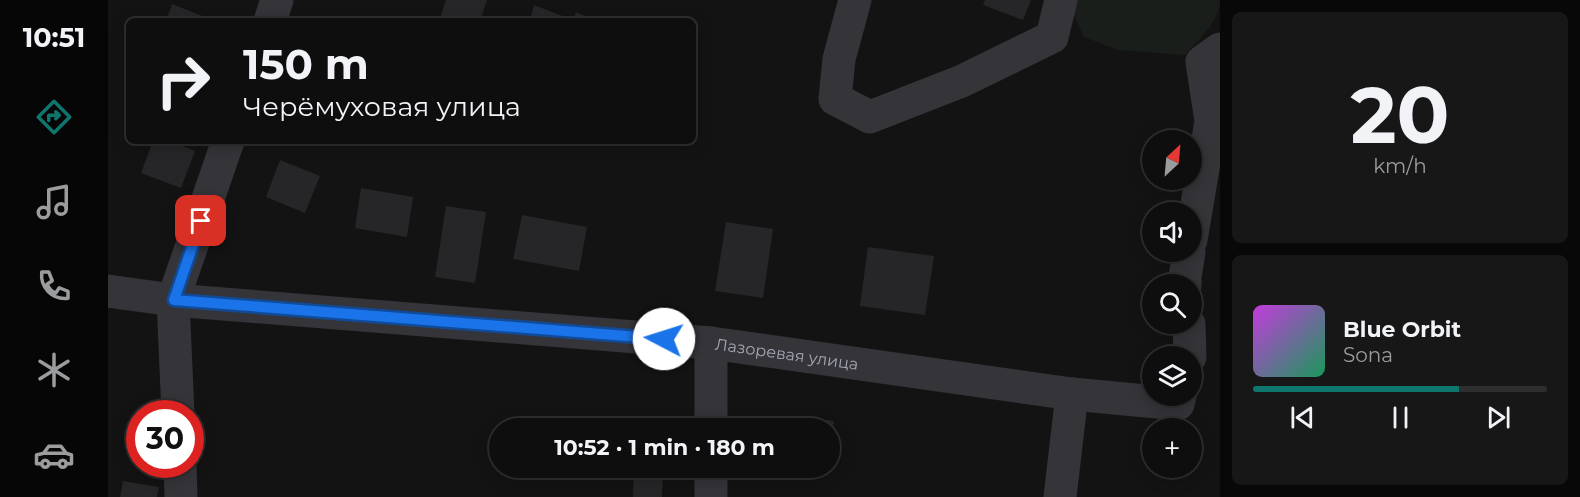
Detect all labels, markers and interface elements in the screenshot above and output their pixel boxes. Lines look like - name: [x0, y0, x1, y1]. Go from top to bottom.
- text: 10:51: [23, 21, 85, 54]
- text: 150 m: [243, 38, 369, 90]
- icon: right: [144, 42, 222, 120]
- text: 20: [1351, 67, 1449, 163]
- text: Черёмуховая улица: [243, 90, 521, 123]
- icon: directions: [33, 96, 75, 138]
- north arrow: [1142, 130, 1202, 190]
- map controls: [1142, 130, 1202, 478]
- text: km/h: [1373, 154, 1427, 178]
- icon: music: [33, 181, 75, 223]
- pin: [175, 195, 226, 246]
- button: sound: [1142, 202, 1202, 262]
- icon: arrive: [184, 204, 217, 237]
- icon: phone: [33, 265, 75, 307]
- button: search: [1142, 274, 1202, 334]
- position arrow: [632, 307, 696, 371]
- text: Blue Orbit: [1343, 316, 1461, 343]
- street label: Лазоревая улица: [714, 334, 860, 373]
- text: Sona: [1343, 343, 1393, 367]
- button: layers: [1142, 346, 1202, 406]
- icon: climate: [33, 349, 75, 391]
- speed limit sign: 30: [126, 400, 204, 478]
- icon: previous: [1286, 401, 1319, 434]
- icon: pause: [1384, 401, 1417, 434]
- icon: next: [1482, 401, 1515, 434]
- button: +: [1142, 418, 1202, 478]
- icon: car: [33, 434, 75, 476]
- text: 10:52 · 1 min · 180 m: [554, 434, 775, 461]

